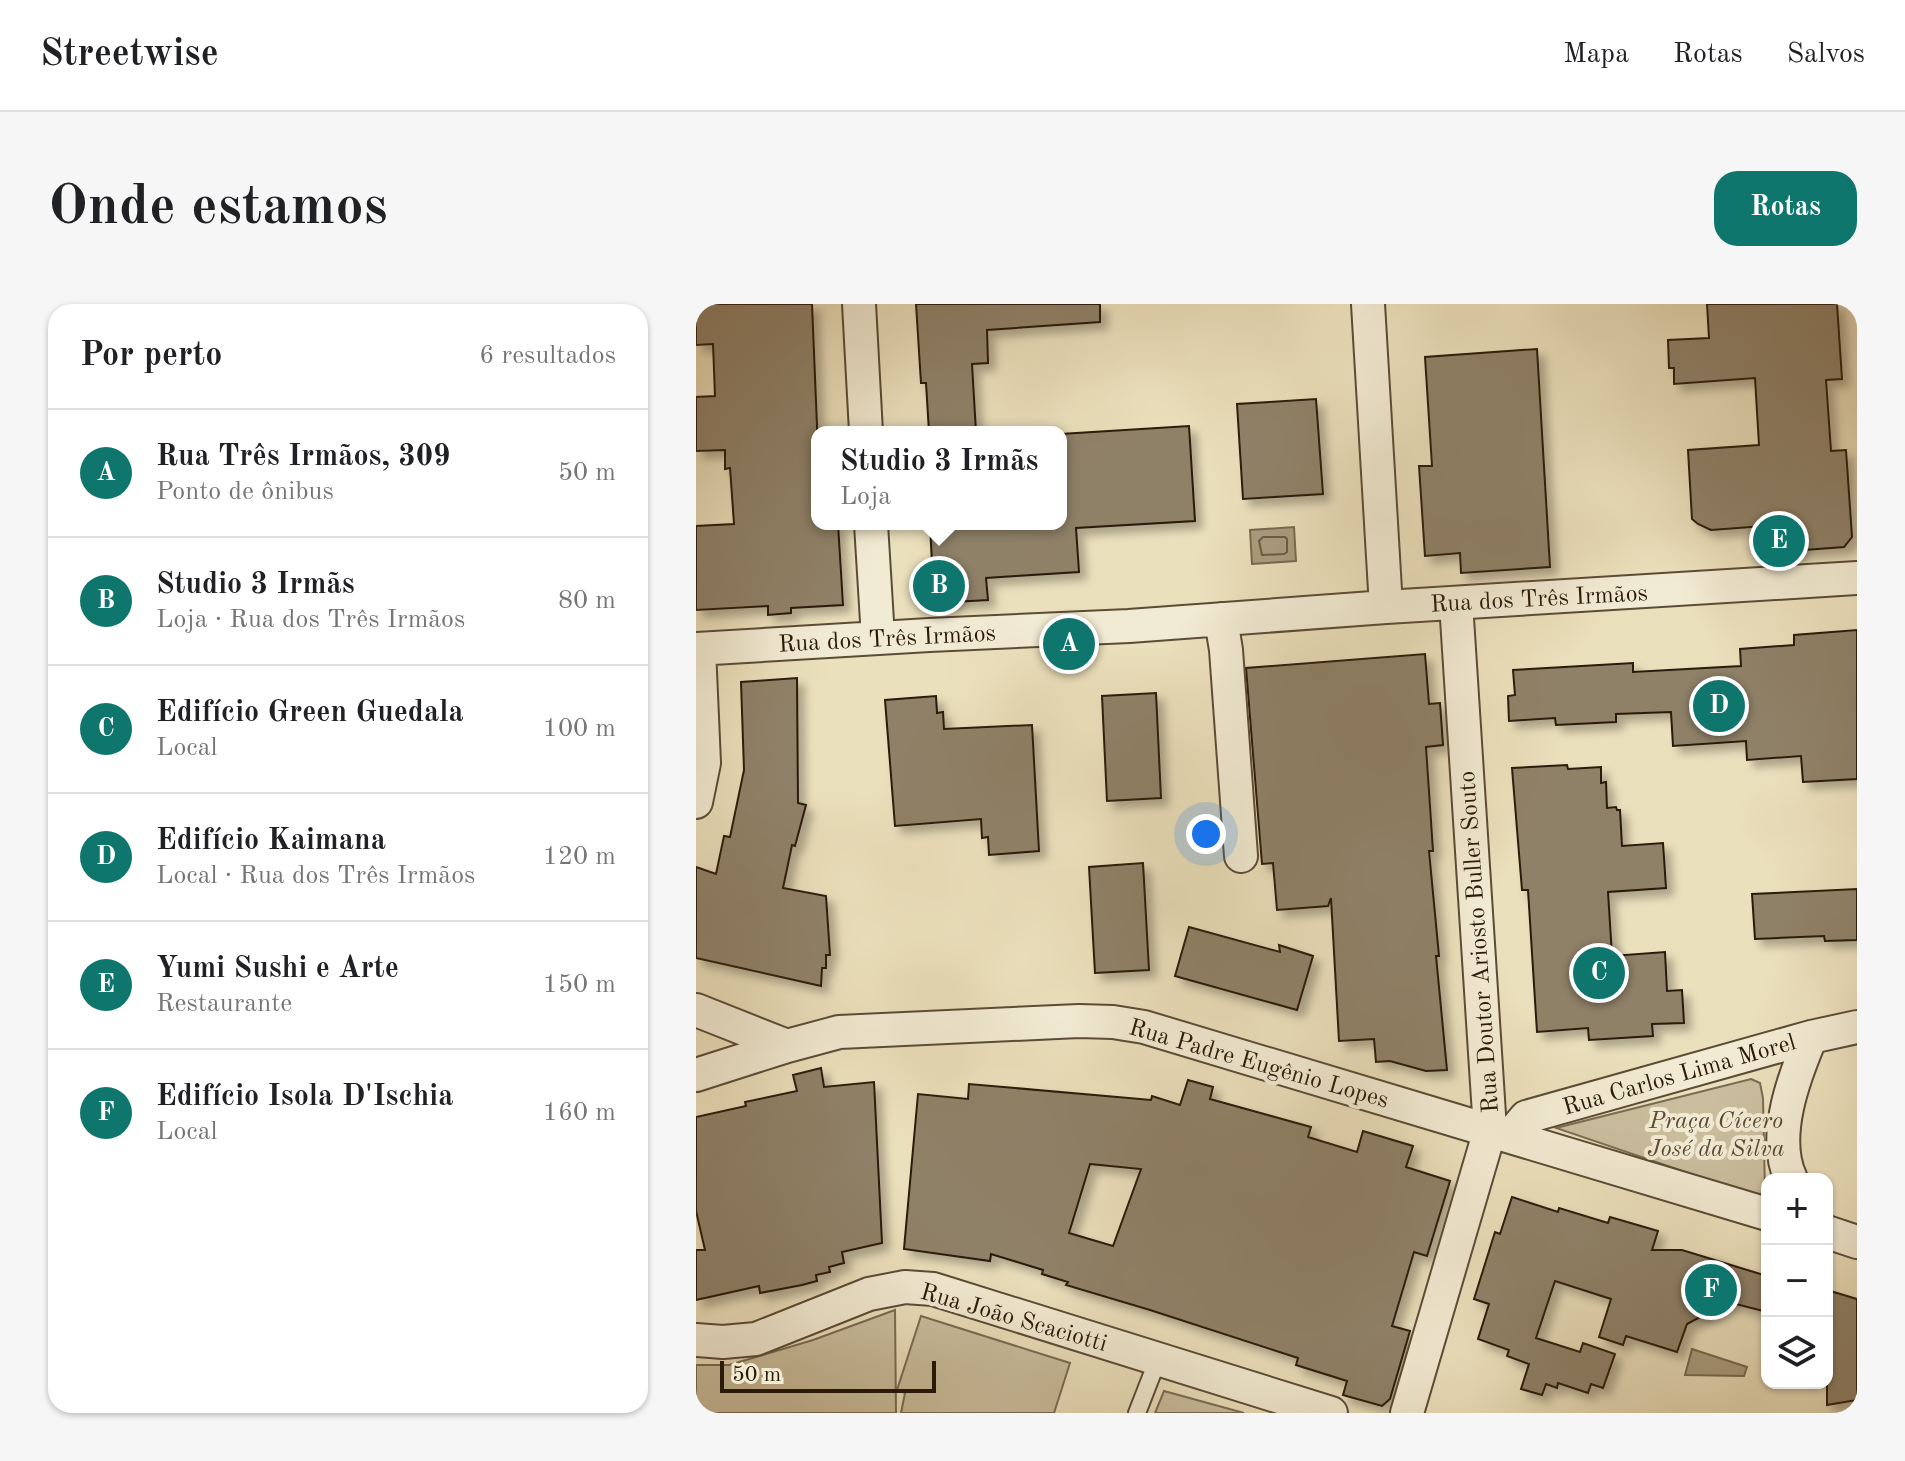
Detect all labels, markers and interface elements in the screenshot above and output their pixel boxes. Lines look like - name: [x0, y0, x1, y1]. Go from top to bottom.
- text: Streetwise: [40, 36, 219, 74]
- text: Mapa: [1563, 41, 1629, 69]
- text: Rotas: [1673, 41, 1743, 69]
- text: Salvos: [1787, 41, 1865, 69]
- button: Rotas: [1714, 171, 1857, 246]
- text: Onde estamos: [48, 180, 388, 236]
- text: Por perto: [80, 339, 222, 373]
- text: 6 resultados: [479, 343, 616, 369]
- popup: [811, 426, 1067, 530]
- text: Rua Três Irmãos, 309: [156, 442, 450, 472]
- text: Studio 3 Irmãs: [840, 447, 1038, 477]
- text: A: [96, 460, 116, 486]
- text: 50 m: [558, 460, 616, 486]
- text: Ponto de ônibus: [156, 479, 334, 505]
- text: Loja: [840, 484, 891, 510]
- pin: E: [1753, 511, 1805, 571]
- pin: B: [913, 556, 965, 616]
- text: Studio 3 Irmãs: [156, 570, 355, 600]
- street label: Rua dos Três Irmãos: [1430, 582, 1648, 618]
- text: B: [97, 588, 115, 614]
- text: 80 m: [558, 588, 616, 614]
- text: Loja · Rua dos Três Irmãos: [156, 607, 465, 633]
- pin: A: [1043, 614, 1095, 674]
- street label: Rua dos Três Irmãos: [778, 622, 996, 658]
- pin: D: [1693, 676, 1745, 736]
- text: Edifício Green Guedala: [156, 698, 464, 728]
- text: C: [97, 716, 115, 742]
- text: 100 m: [543, 716, 616, 742]
- text: Local: [156, 735, 218, 761]
- street label: Rua Doutor Ariosto Buller Souto: [1456, 770, 1504, 1114]
- your location: [1186, 814, 1226, 854]
- text: Edifício Kaimana: [156, 826, 386, 856]
- text: D: [96, 844, 116, 870]
- text: 120 m: [543, 844, 616, 870]
- text: Local · Rua dos Três Irmãos: [156, 863, 475, 889]
- pin: C: [1573, 943, 1625, 1003]
- text: Yumi Sushi e Arte: [156, 954, 399, 984]
- text: E: [97, 972, 115, 998]
- text: 150 m: [543, 972, 616, 998]
- text: Restaurante: [156, 991, 292, 1017]
- street label: Rua Padre Eugênio Lopes: [1126, 1016, 1391, 1114]
- street label: Rua Carlos Lima Morel: [1560, 1031, 1799, 1121]
- text: Edifício Isola D'Ischia: [156, 1082, 453, 1112]
- text: F: [97, 1100, 115, 1126]
- text: 160 m: [543, 1100, 616, 1126]
- park label: Praça Cícero José da Silva: [1647, 1110, 1785, 1162]
- text: Local: [156, 1119, 218, 1145]
- map controls: [1761, 1173, 1833, 1389]
- button: +: [1761, 1173, 1833, 1245]
- button: −: [1761, 1245, 1833, 1317]
- pin: F: [1685, 1260, 1737, 1320]
- street label: Rua João Scaciotti: [917, 1281, 1110, 1357]
- button: layers: [1761, 1317, 1833, 1389]
- scale bar: [720, 1357, 936, 1393]
- text: 50 m: [732, 1364, 781, 1386]

